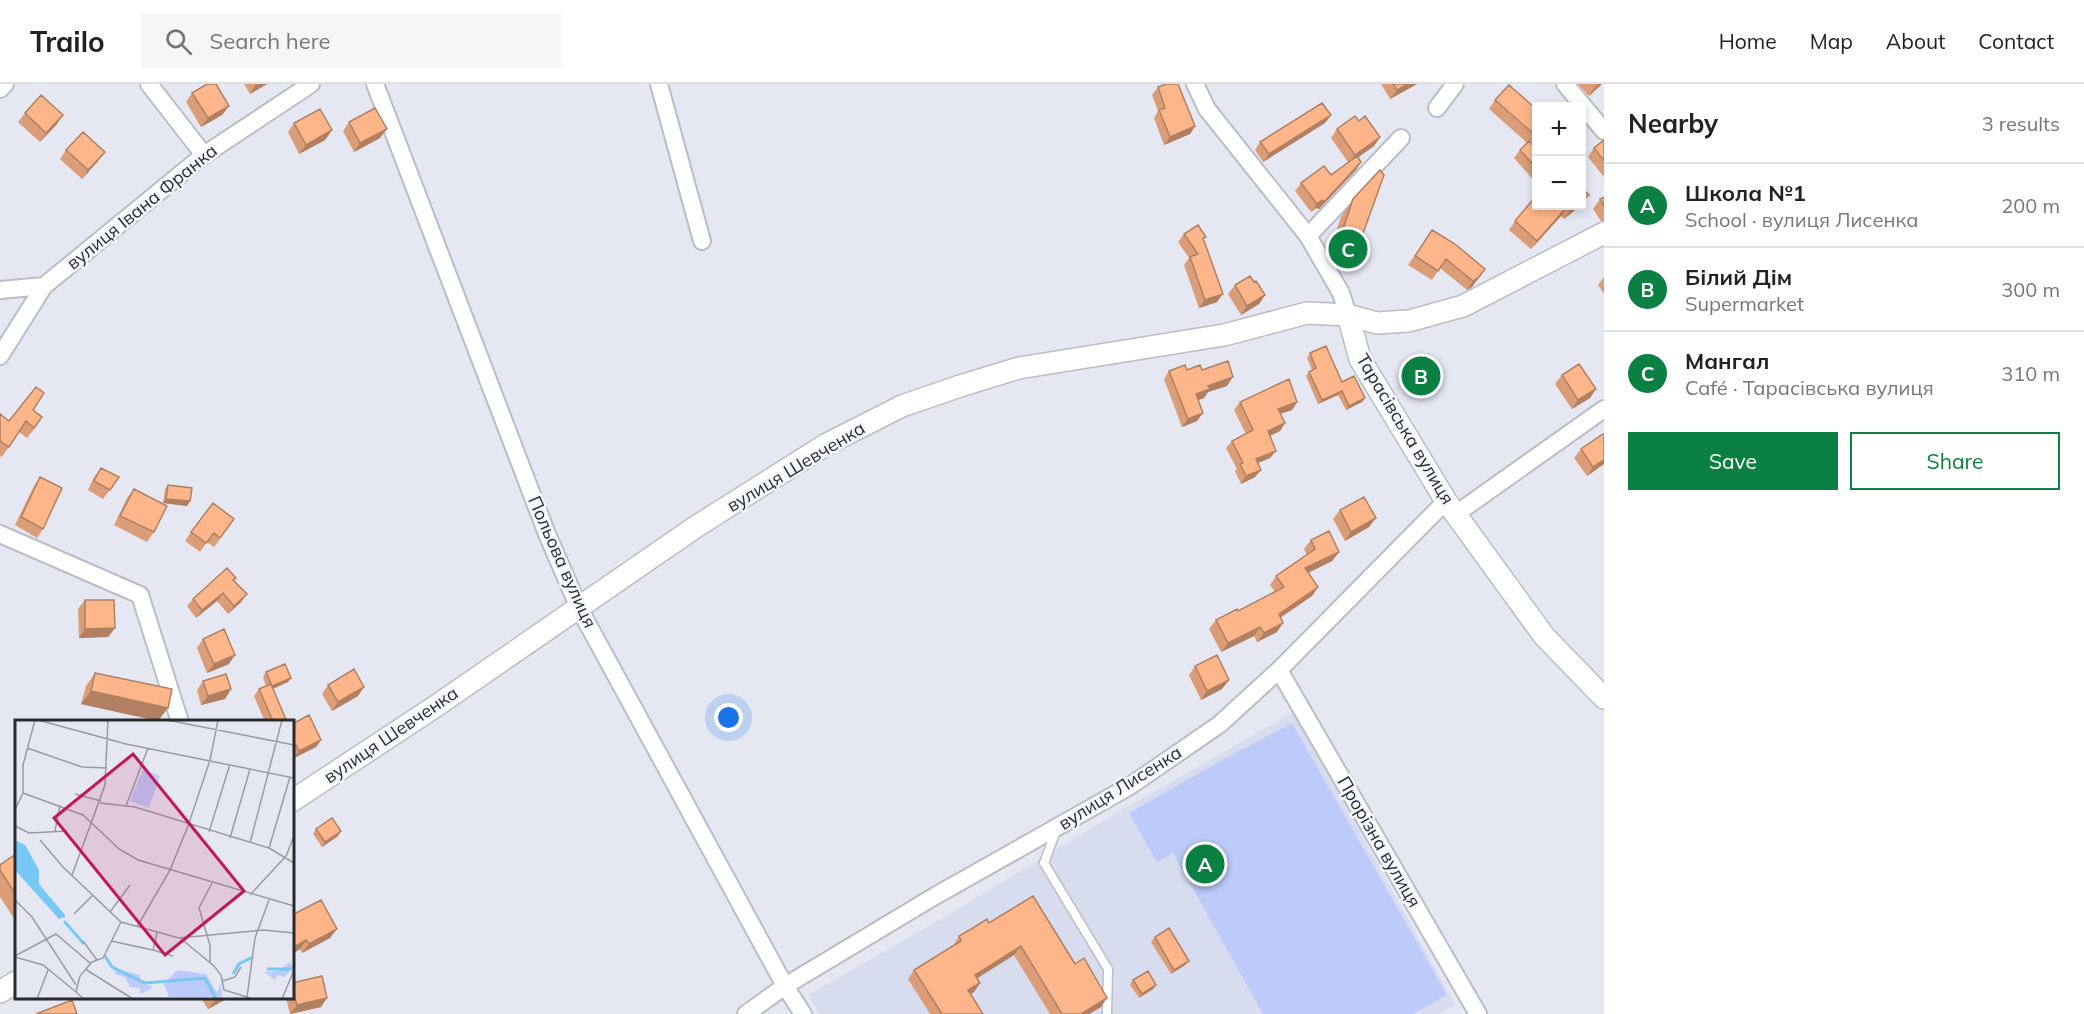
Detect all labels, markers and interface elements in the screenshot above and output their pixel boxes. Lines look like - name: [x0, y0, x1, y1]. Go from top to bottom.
- search box: [141, 14, 561, 68]
- text: Trailo: [30, 24, 105, 59]
- icon: search: [162, 25, 195, 58]
- text: Search here: [210, 27, 331, 55]
- text: Home: [1719, 28, 1777, 54]
- text: Map: [1810, 28, 1853, 54]
- text: About: [1886, 28, 1945, 54]
- text: Contact: [1978, 28, 2054, 54]
- map controls: [1532, 102, 1586, 210]
- button: +: [1532, 102, 1586, 156]
- text: Nearby: [1628, 107, 1718, 140]
- text: 3 results: [1982, 111, 2060, 136]
- street label: вулиця Івана Франка: [62, 139, 222, 274]
- button: −: [1532, 156, 1586, 210]
- text: Школа №1: [1685, 179, 1806, 207]
- text: A: [1640, 193, 1655, 218]
- text: 200 m: [2001, 193, 2060, 218]
- text: School · вулиця Лисенка: [1685, 207, 1918, 232]
- pin: C: [1328, 226, 1368, 272]
- text: Білий Дім: [1685, 263, 1792, 291]
- text: B: [1641, 277, 1654, 302]
- text: 300 m: [2001, 277, 2060, 302]
- text: Supermarket: [1685, 291, 1804, 316]
- text: Мангал: [1685, 347, 1769, 375]
- street label: Тарасівська вулиця: [1351, 349, 1460, 508]
- pin: B: [1402, 354, 1440, 398]
- text: C: [1641, 361, 1654, 386]
- text: 310 m: [2001, 361, 2060, 386]
- text: Café · Тарасівська вулиця: [1685, 375, 1934, 400]
- street label: вулиця Шевченка: [722, 416, 869, 517]
- button: Save: [1628, 432, 1838, 490]
- button: Share: [1850, 432, 2060, 490]
- street label: Польова вулиця: [523, 492, 602, 631]
- street label: вулиця Шевченка: [319, 681, 462, 788]
- your location: [714, 703, 743, 732]
- inset map: [15, 720, 294, 999]
- street label: вулиця Лисенка: [1054, 740, 1186, 835]
- street label: Прорізна вулиця: [1333, 772, 1426, 911]
- pin: A: [1186, 842, 1224, 886]

